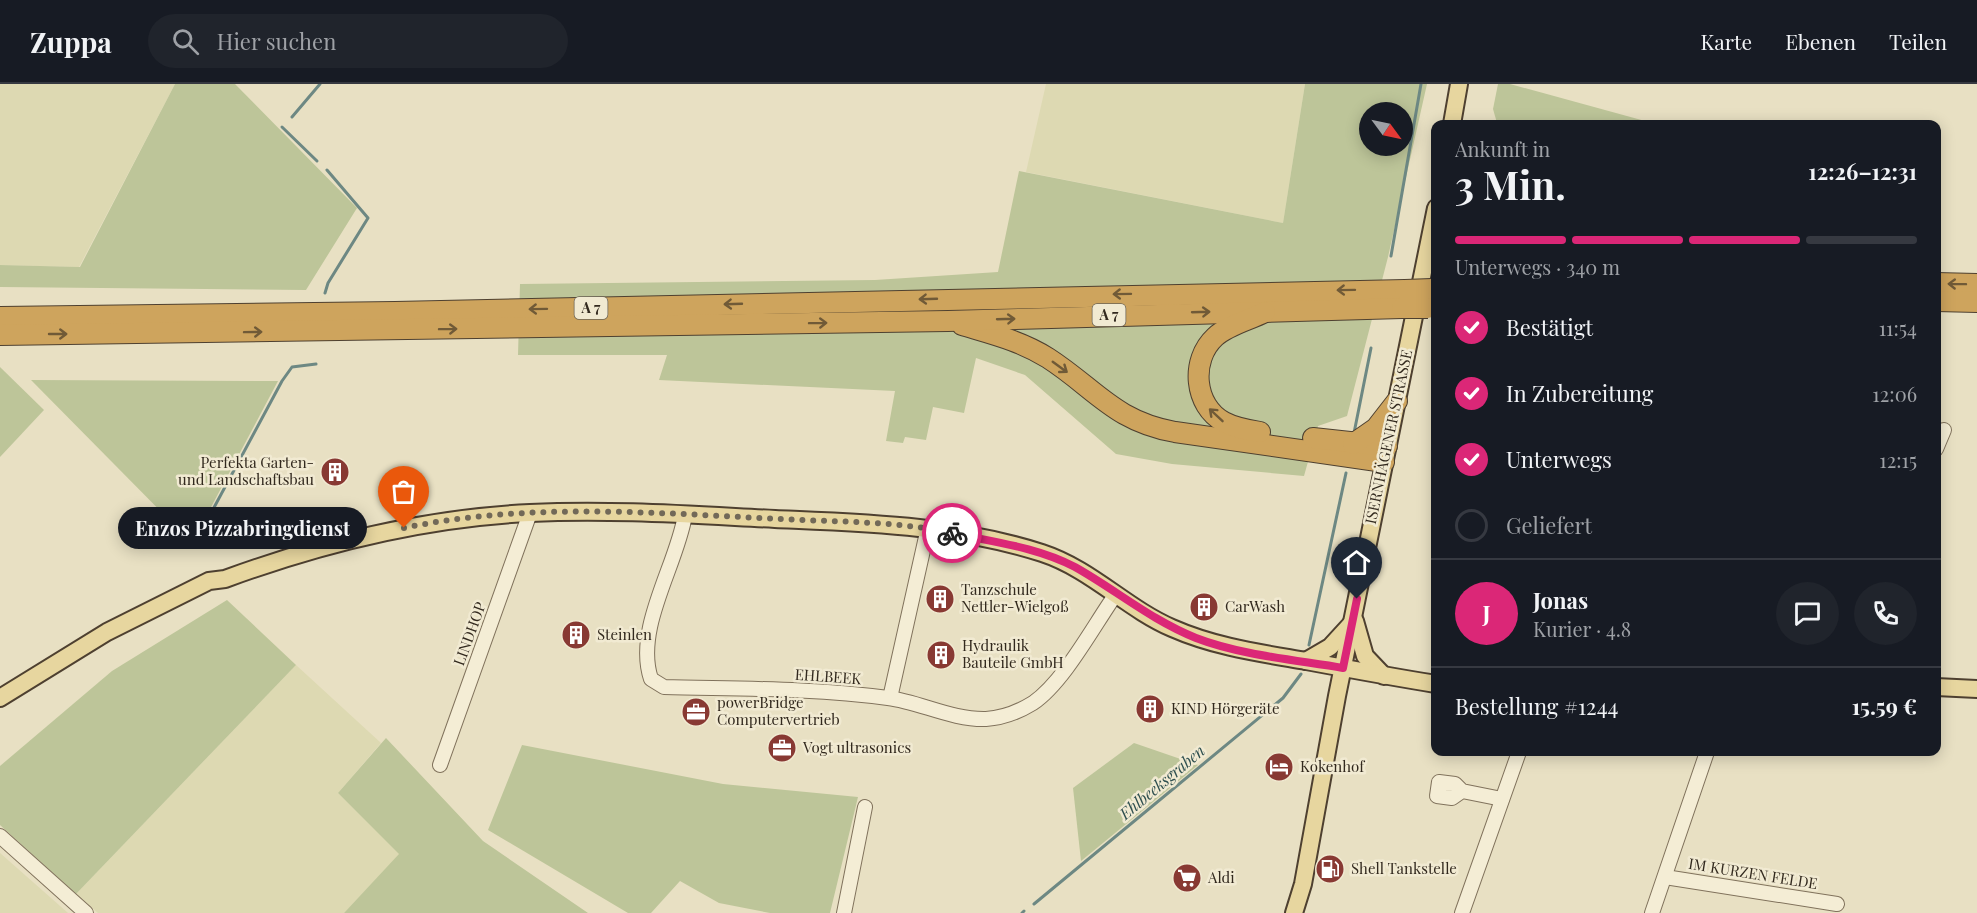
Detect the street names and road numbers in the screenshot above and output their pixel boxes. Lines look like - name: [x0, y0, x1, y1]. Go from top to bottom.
- road number: A 7: [574, 297, 608, 319]
- road number: A 7: [1092, 304, 1126, 326]
- street label: ISERNHÄGENER STRASSE: [1360, 348, 1416, 526]
- street label: LINDHOP: [448, 599, 490, 668]
- street label: EHLBEEK: [794, 664, 862, 688]
- street label: IM KURZEN FELDE: [1687, 853, 1819, 893]

